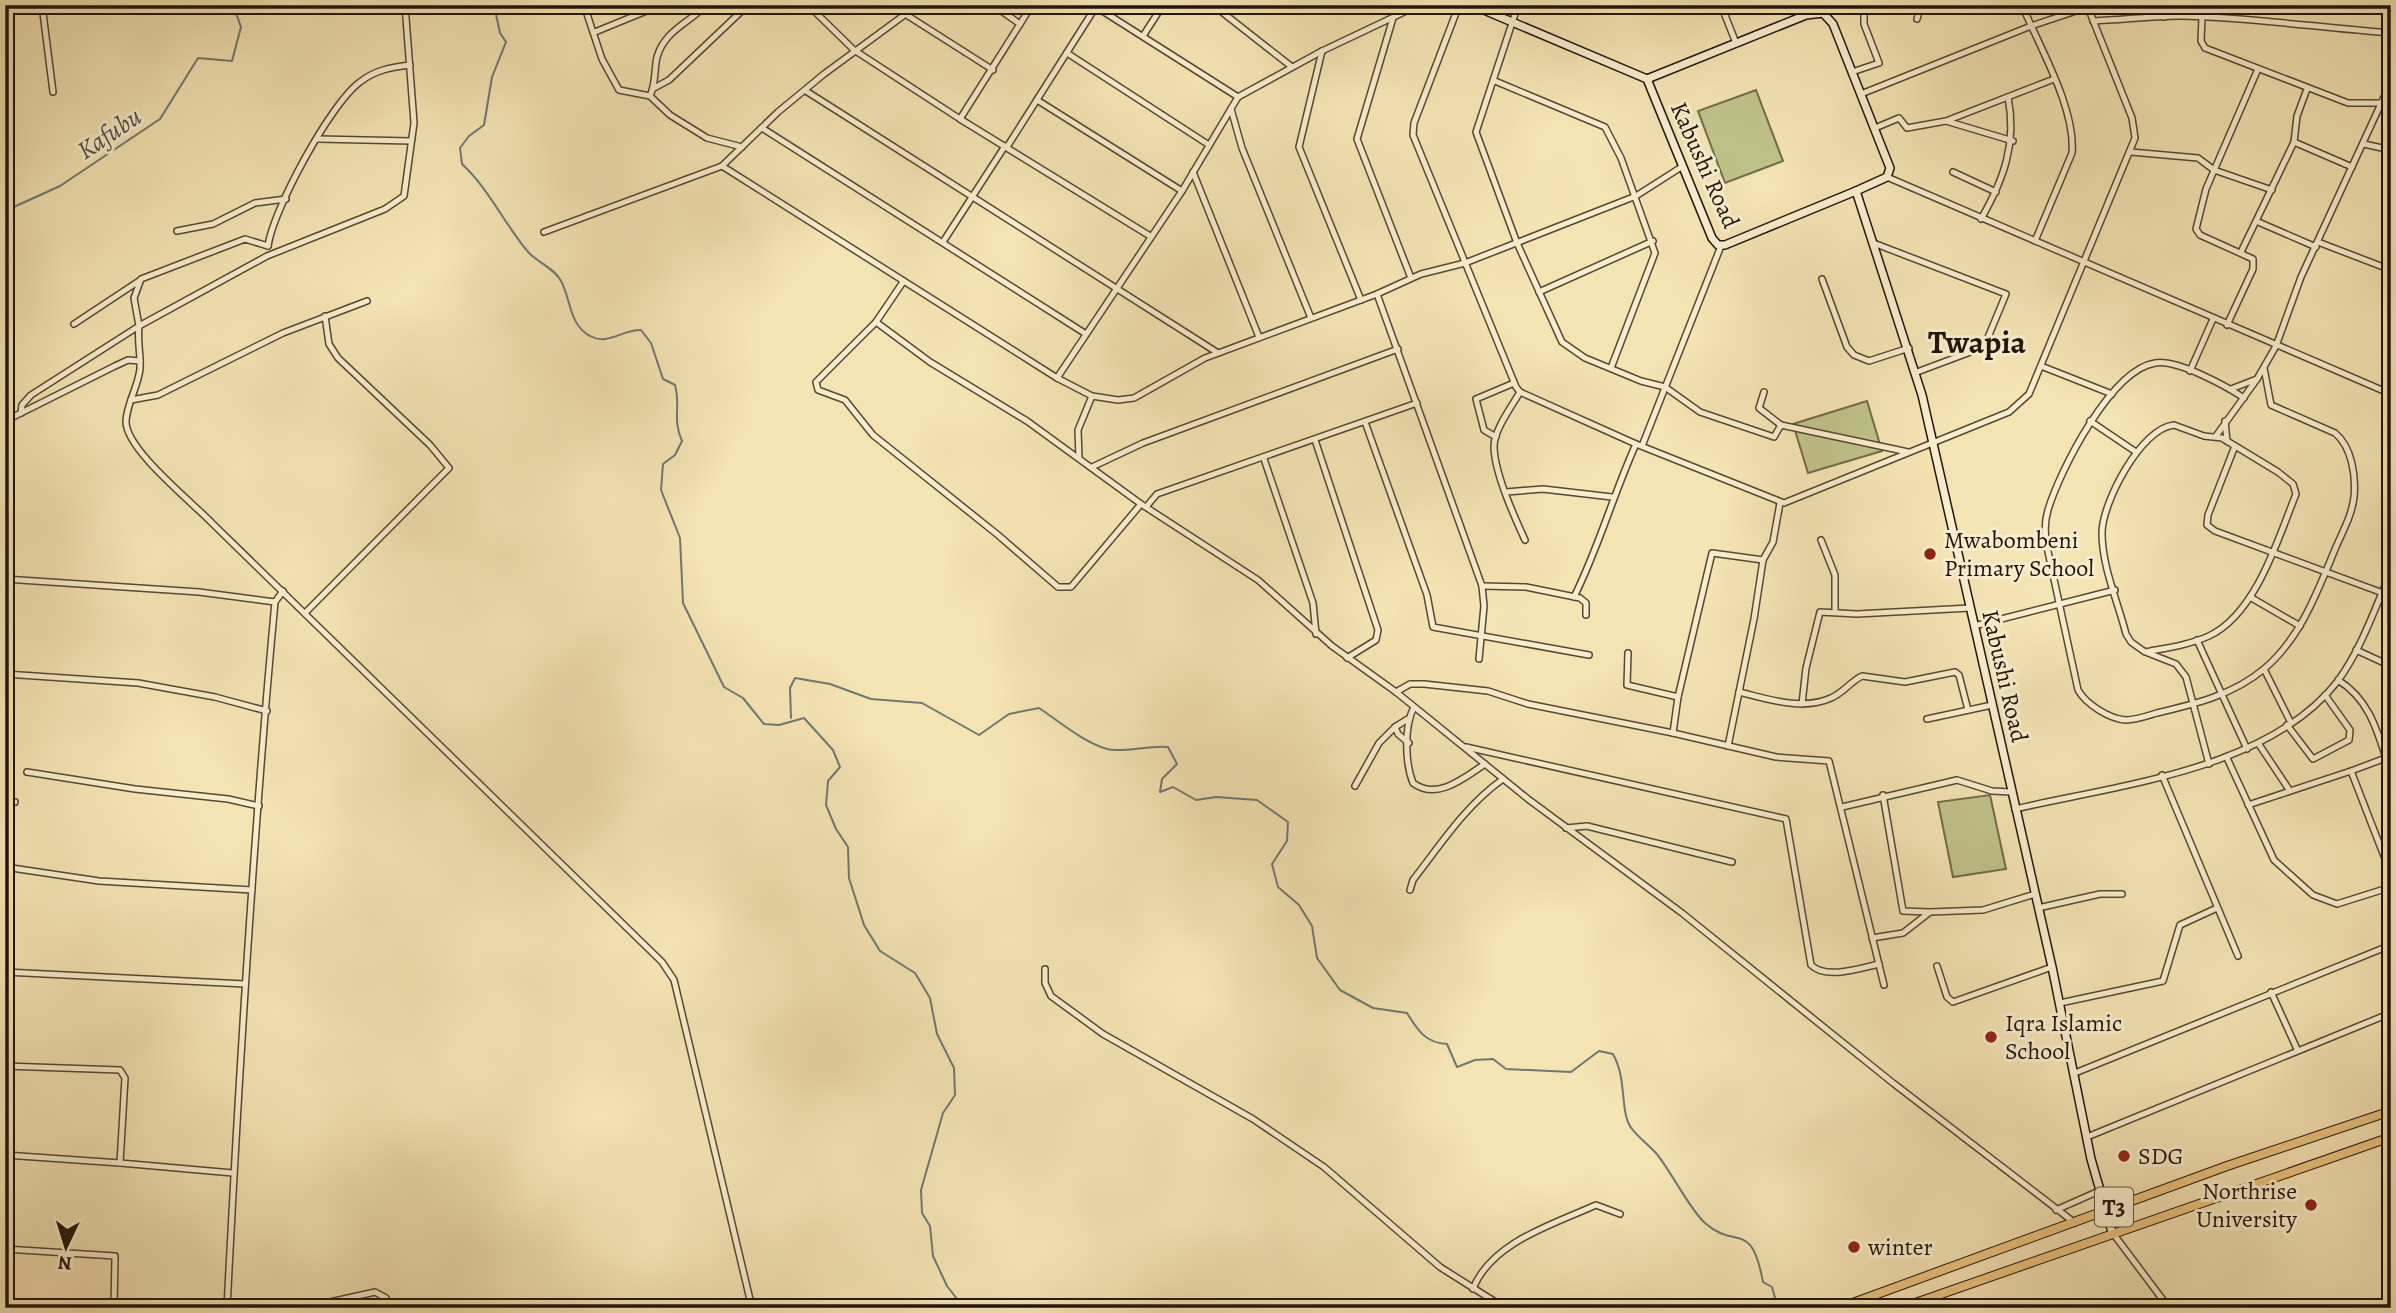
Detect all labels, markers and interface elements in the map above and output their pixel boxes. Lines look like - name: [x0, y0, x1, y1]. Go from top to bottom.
- street label: Kabushi Road: [1663, 97, 1747, 233]
- water label: Kafubu: [70, 99, 149, 168]
- district label: Twapia: [1928, 320, 2027, 364]
- place label: Mwabombeni Primary School: [1944, 524, 2094, 584]
- marker: Mwabombeni Primary School: [1922, 546, 1938, 562]
- street label: Kabushi Road: [1974, 607, 2036, 746]
- place label: Iqra Islamic School: [2005, 1007, 2122, 1067]
- marker: Iqra Islamic School: [1983, 1029, 1999, 1045]
- place label: SDG: [2138, 1140, 2184, 1172]
- marker: SDG: [2116, 1148, 2132, 1164]
- place label: Northrise University: [2196, 1175, 2297, 1235]
- road number: T3: [2095, 1188, 2133, 1226]
- marker: Northrise University: [2303, 1197, 2319, 1213]
- north arrow: [32, 1212, 102, 1282]
- place label: winter: [1867, 1231, 1933, 1263]
- marker: winter: [1846, 1239, 1862, 1255]
- text: N: [57, 1249, 73, 1276]

